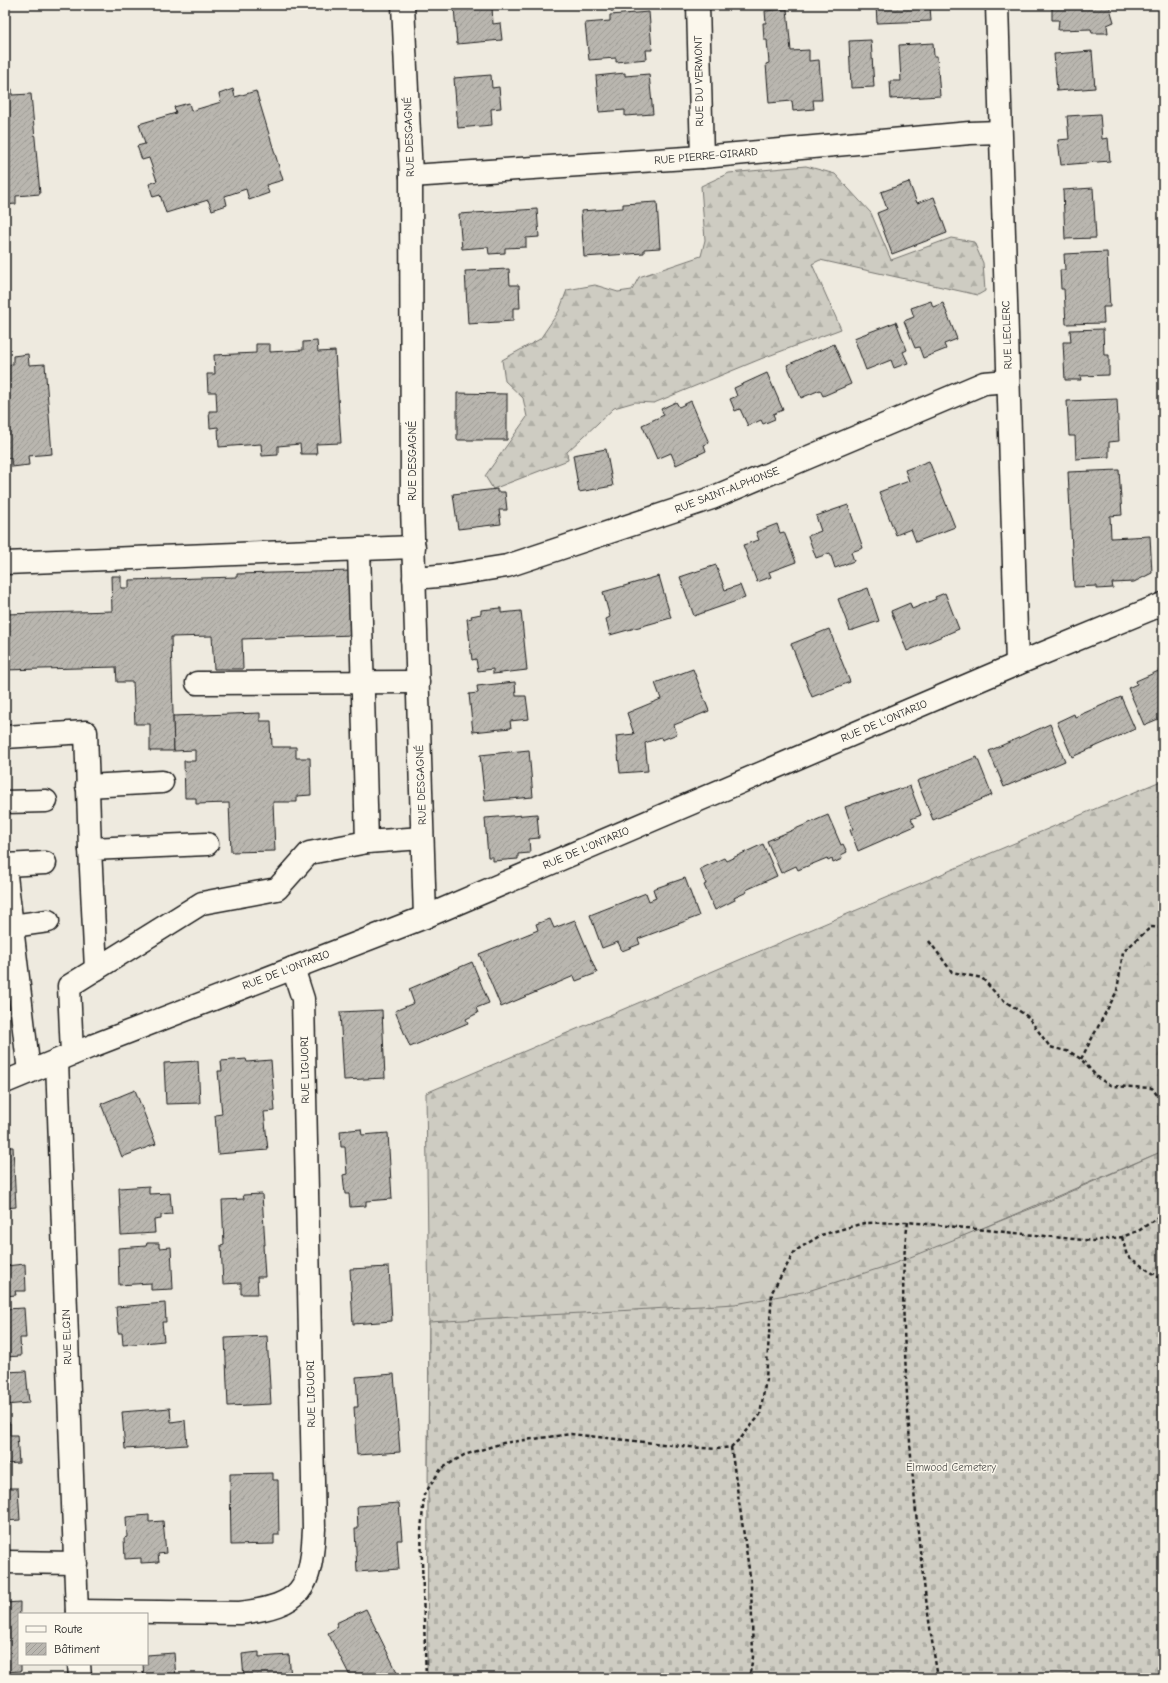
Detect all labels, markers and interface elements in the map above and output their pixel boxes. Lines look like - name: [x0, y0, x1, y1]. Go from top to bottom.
- street label: RUE DU VERMONT: [692, 35, 706, 127]
- street label: RUE DESGAGNÉ: [400, 96, 417, 177]
- street label: RUE PIERRE-GIRARD: [654, 145, 759, 167]
- street label: RUE LECLERC: [999, 300, 1015, 370]
- street label: RUE DESGAGNÉ: [405, 421, 419, 501]
- street label: RUE SAINT-ALPHONSE: [673, 464, 781, 516]
- street label: RUE DE L'ONTARIO: [839, 697, 929, 745]
- street label: RUE DESGAGNÉ: [412, 744, 429, 825]
- street label: RUE DE L'ONTARIO: [541, 824, 631, 872]
- street label: RUE DE L'ONTARIO: [241, 947, 331, 993]
- street label: RUE LIGUORI: [298, 1036, 312, 1104]
- street label: RUE ELGIN: [60, 1309, 74, 1365]
- street label: RUE LIGUORI: [304, 1360, 318, 1428]
- park label: Elmwood Cemetery: [906, 1461, 996, 1474]
- legend: [18, 1613, 148, 1665]
- text: Route: [54, 1622, 83, 1636]
- text: Bâtiment: [54, 1642, 100, 1656]

